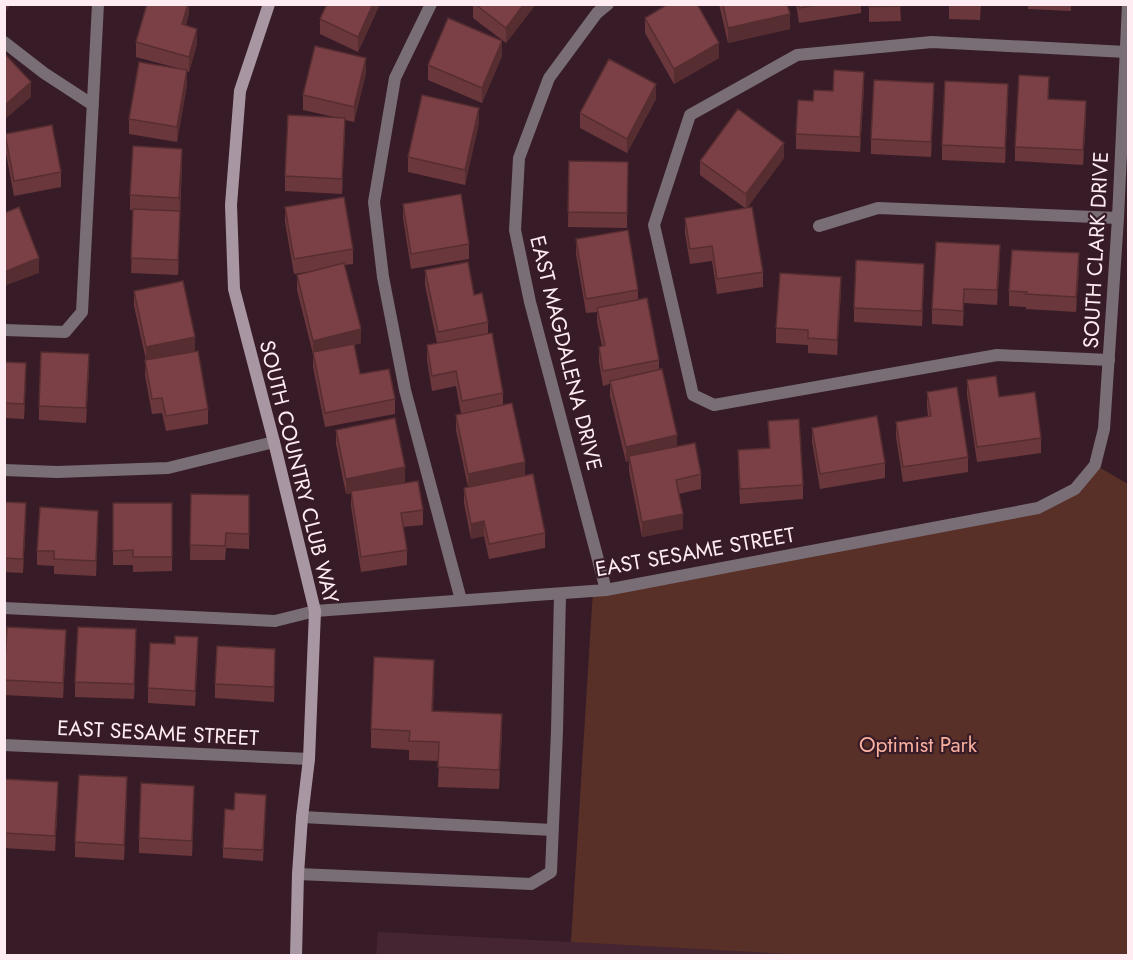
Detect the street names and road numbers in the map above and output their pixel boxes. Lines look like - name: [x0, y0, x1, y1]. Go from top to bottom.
- street label: SOUTH CLARK DRIVE: [1076, 151, 1116, 349]
- street label: EAST MAGDALENA DRIVE: [522, 232, 610, 474]
- street label: SOUTH COUNTRY CLUB WAY: [252, 337, 346, 607]
- street label: EAST SESAME STREET: [593, 520, 797, 584]
- street label: EAST SESAME STREET: [56, 713, 260, 753]

